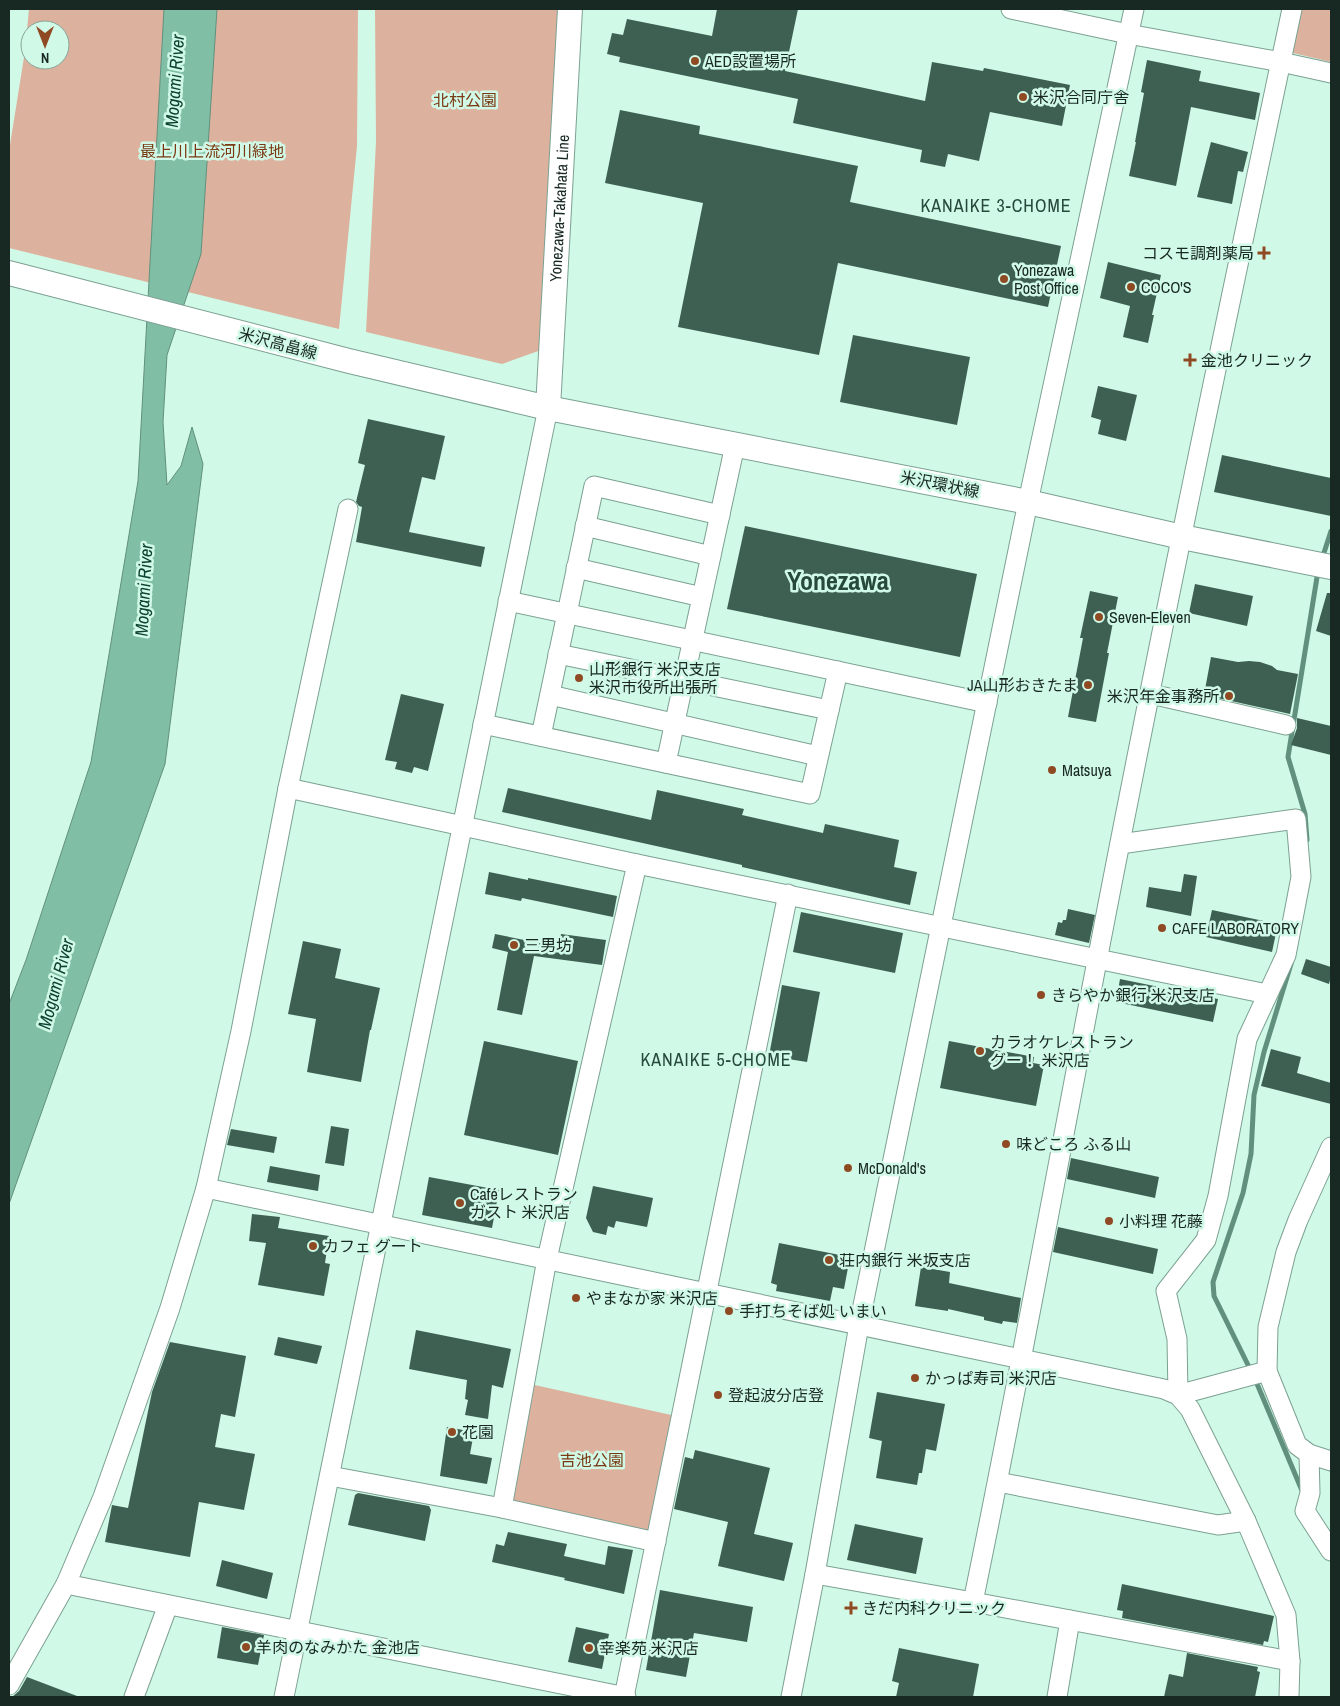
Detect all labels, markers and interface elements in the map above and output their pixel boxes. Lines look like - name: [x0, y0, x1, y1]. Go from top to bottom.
- north arrow: [20, 20, 70, 70]
- water label: Mogami River: [159, 33, 190, 128]
- text: N: [41, 49, 49, 67]
- place label: AED設置場所: [704, 50, 796, 72]
- marker: AED設置場所: [689, 55, 701, 67]
- place label: 米沢合同庁舎: [1033, 86, 1129, 108]
- park label: 北村公園: [433, 89, 497, 111]
- marker: 米沢合同庁舎: [1017, 91, 1029, 103]
- street label: Yonezawa-Takahata Line: [544, 134, 574, 282]
- park label: 最上川上流河川緑地: [140, 140, 284, 162]
- district label: KANAIKE 3-CHOME: [920, 193, 1072, 218]
- place label: コスモ調剤薬局: [1142, 242, 1254, 264]
- marker: コスモ調剤薬局: [1258, 247, 1270, 259]
- place label: Yonezawa Post Office: [1014, 259, 1079, 299]
- marker: Yonezawa Post Office: [998, 273, 1010, 285]
- place label: COCO'S: [1141, 276, 1192, 298]
- marker: COCO'S: [1125, 281, 1137, 293]
- street label: 米沢高畠線: [237, 322, 319, 364]
- place label: 金池クリニック: [1201, 349, 1313, 371]
- marker: 金池クリニック: [1183, 353, 1197, 367]
- street label: 米沢環状線: [899, 466, 981, 502]
- water label: Mogami River: [129, 542, 158, 637]
- district label: Yonezawa: [787, 563, 889, 598]
- place label: Seven-Eleven: [1109, 606, 1191, 628]
- marker: Seven-Eleven: [1093, 611, 1105, 623]
- place label: 山形銀行 米沢支店 米沢市役所出張所: [589, 658, 721, 698]
- marker: 山形銀行 米沢支店 米沢市役所出張所: [573, 672, 585, 684]
- place label: JA山形おきたま: [967, 674, 1078, 696]
- marker: JA山形おきたま: [1082, 679, 1094, 691]
- place label: 米沢年金事務所: [1107, 685, 1219, 707]
- marker: 米沢年金事務所: [1223, 690, 1235, 702]
- place label: Matsuya: [1062, 759, 1112, 781]
- marker: Matsuya: [1046, 764, 1058, 776]
- place label: CAFE LABORATORY: [1172, 917, 1299, 939]
- marker: CAFE LABORATORY: [1156, 922, 1168, 934]
- place label: 三男坊: [524, 934, 572, 956]
- water label: Mogami River: [31, 935, 80, 1032]
- marker: 三男坊: [508, 939, 520, 951]
- place label: きらやか銀行 米沢支店: [1051, 984, 1215, 1006]
- marker: きらやか銀行 米沢支店: [1035, 989, 1047, 1001]
- place label: カラオケレストラン グー！ 米沢店: [990, 1031, 1134, 1071]
- marker: カラオケレストラン グー！ 米沢店: [974, 1045, 986, 1057]
- district label: KANAIKE 5-CHOME: [640, 1047, 792, 1072]
- place label: 味どころ ふる山: [1016, 1133, 1131, 1155]
- marker: 味どころ ふる山: [1000, 1138, 1012, 1150]
- place label: McDonald's: [858, 1157, 926, 1179]
- marker: McDonald's: [842, 1162, 854, 1174]
- place label: Caféレストラン ガスト 米沢店: [470, 1183, 578, 1223]
- marker: Caféレストラン ガスト 米沢店: [454, 1197, 466, 1209]
- place label: 小料理 花藤: [1119, 1210, 1203, 1232]
- marker: 小料理 花藤: [1103, 1215, 1115, 1227]
- place label: カフェ グート: [323, 1235, 423, 1257]
- marker: カフェ グート: [307, 1240, 319, 1252]
- place label: 荘内銀行 米坂支店: [839, 1249, 971, 1271]
- marker: 荘内銀行 米坂支店: [823, 1254, 835, 1266]
- place label: やまなか家 米沢店: [586, 1287, 718, 1309]
- marker: やまなか家 米沢店: [570, 1292, 582, 1304]
- place label: 手打ちそば処 いまい: [739, 1300, 887, 1322]
- marker: 手打ちそば処 いまい: [723, 1305, 735, 1317]
- place label: かっぱ寿司 米沢店: [925, 1367, 1057, 1389]
- marker: かっぱ寿司 米沢店: [909, 1372, 921, 1384]
- place label: 登起波分店登: [728, 1384, 824, 1406]
- marker: 登起波分店登: [712, 1389, 724, 1401]
- place label: 花園: [462, 1421, 494, 1443]
- marker: 花園: [446, 1426, 458, 1438]
- park label: 吉池公園: [560, 1449, 624, 1471]
- place label: きだ内科クリニック: [862, 1597, 1006, 1619]
- marker: きだ内科クリニック: [844, 1601, 858, 1615]
- place label: 羊肉のなみかた 金池店: [256, 1636, 420, 1658]
- place label: 幸楽苑 米沢店: [599, 1637, 699, 1659]
- marker: 羊肉のなみかた 金池店: [240, 1641, 252, 1653]
- marker: 幸楽苑 米沢店: [583, 1642, 595, 1654]

